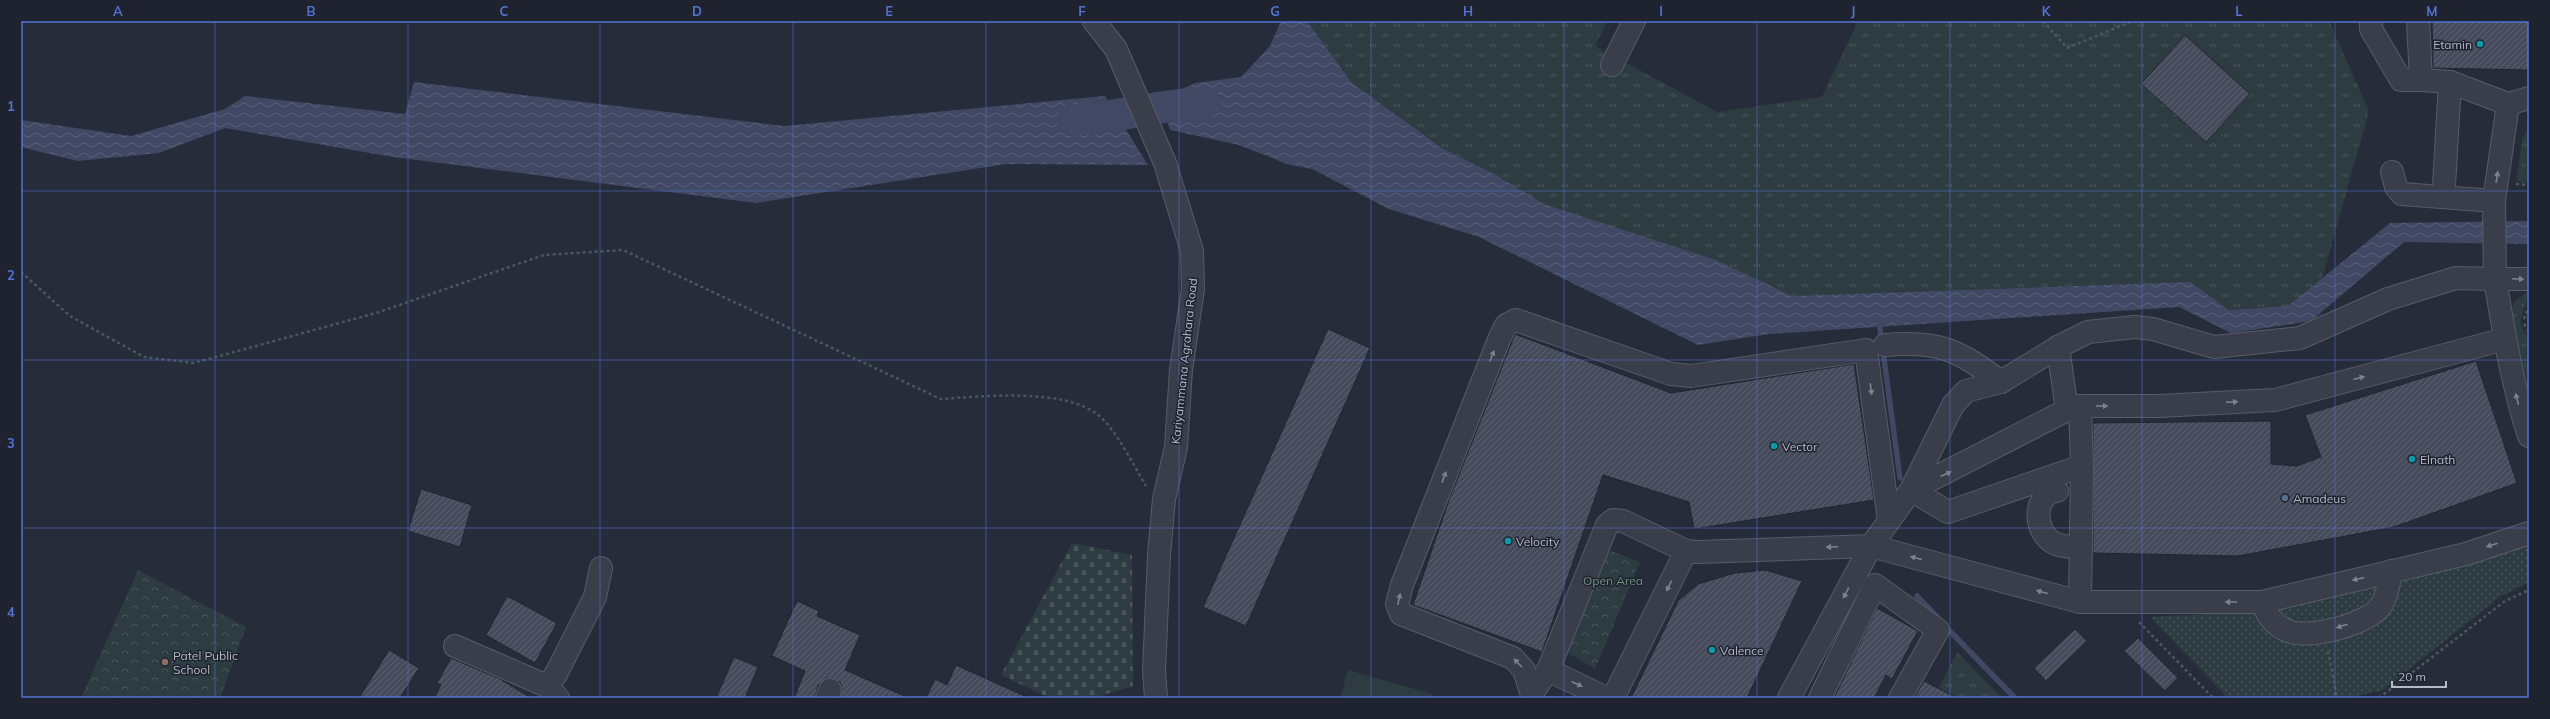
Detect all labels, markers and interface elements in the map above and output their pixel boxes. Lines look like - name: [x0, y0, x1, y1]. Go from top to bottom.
- text: A: [113, 3, 123, 19]
- text: B: [307, 3, 316, 19]
- text: C: [500, 3, 509, 19]
- text: D: [692, 3, 702, 19]
- text: E: [885, 3, 893, 19]
- text: F: [1078, 3, 1086, 19]
- text: G: [1270, 3, 1280, 19]
- text: H: [1463, 3, 1473, 19]
- text: I: [1659, 3, 1663, 19]
- text: J: [1851, 3, 1855, 19]
- text: K: [2042, 3, 2052, 19]
- text: L: [2235, 3, 2243, 19]
- text: M: [2426, 3, 2438, 19]
- place label: Etamin: [2433, 37, 2472, 52]
- marker: Etamin: [2475, 39, 2485, 49]
- text: 1: [7, 98, 15, 114]
- one-way arrow: [2494, 171, 2500, 183]
- text: 2: [7, 267, 15, 283]
- one-way arrow: [2512, 275, 2524, 282]
- street label: Kariyammana Agrahara Road: [1168, 277, 1200, 445]
- one-way arrow: [1490, 350, 1496, 362]
- one-way arrow: [2353, 375, 2365, 381]
- one-way arrow: [1868, 383, 1874, 395]
- one-way arrow: [2514, 392, 2520, 405]
- one-way arrow: [2226, 399, 2238, 406]
- one-way arrow: [2096, 403, 2109, 409]
- text: 3: [7, 435, 15, 451]
- place label: Vector: [1782, 439, 1818, 454]
- marker: Vector: [1769, 441, 1779, 451]
- place label: Elnath: [2420, 452, 2455, 467]
- marker: Elnath: [2407, 454, 2417, 464]
- one-way arrow: [1441, 471, 1447, 483]
- one-way arrow: [1941, 471, 1952, 477]
- place label: Amadeus: [2293, 491, 2346, 506]
- marker: Amadeus: [2280, 493, 2290, 503]
- place label: Velocity: [1516, 534, 1560, 549]
- marker: Velocity: [1503, 536, 1513, 546]
- one-way arrow: [2486, 542, 2498, 548]
- one-way arrow: [1826, 544, 1838, 551]
- one-way arrow: [1910, 555, 1922, 561]
- park label: Open Area: [1583, 573, 1643, 588]
- one-way arrow: [2352, 576, 2364, 582]
- one-way arrow: [1666, 580, 1672, 592]
- one-way arrow: [1843, 587, 1849, 598]
- one-way arrow: [2036, 588, 2048, 594]
- one-way arrow: [1396, 593, 1402, 605]
- one-way arrow: [2224, 599, 2237, 605]
- text: 4: [7, 604, 15, 620]
- one-way arrow: [2336, 623, 2348, 629]
- place label: Valence: [1720, 643, 1764, 658]
- marker: Valence: [1707, 645, 1717, 655]
- place label: Patel Public School: [173, 648, 238, 677]
- marker: Patel Public School: [160, 657, 170, 667]
- one-way arrow: [1513, 658, 1523, 668]
- scale bar: [2392, 663, 2446, 689]
- text: 20 m: [2398, 669, 2426, 684]
- one-way arrow: [1571, 681, 1583, 687]

